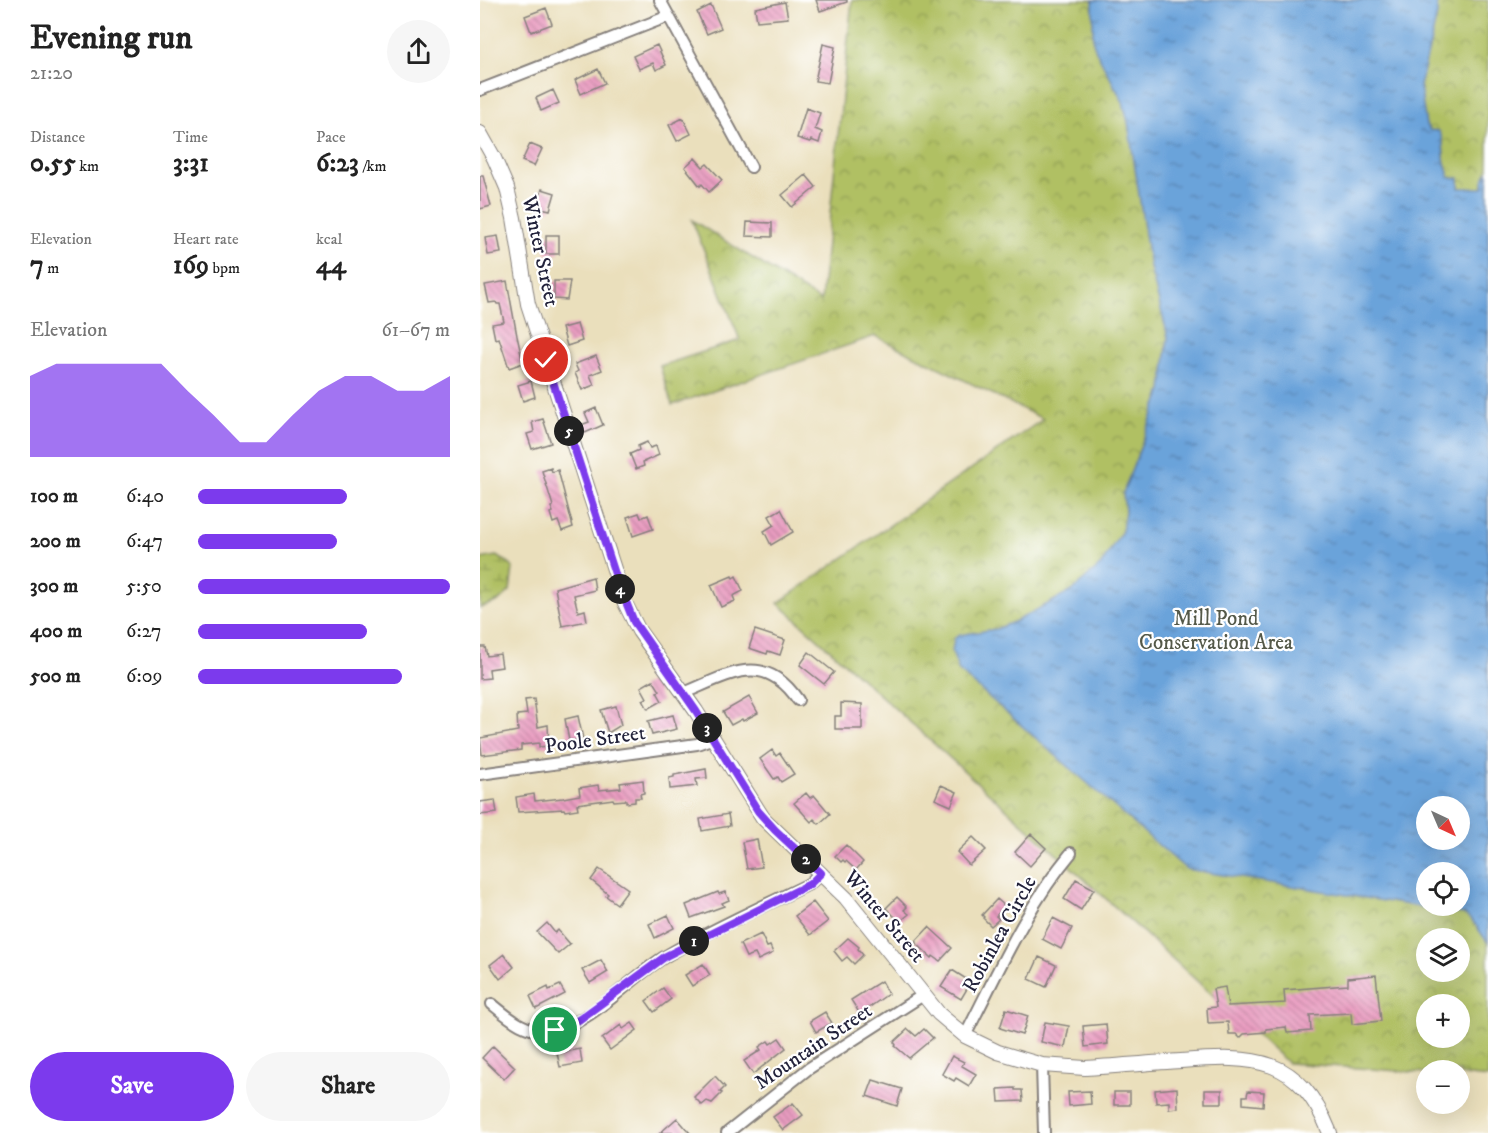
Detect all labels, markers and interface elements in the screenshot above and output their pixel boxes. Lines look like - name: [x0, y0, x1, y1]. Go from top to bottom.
- text: Evening run: [30, 18, 192, 59]
- button: share: [387, 20, 450, 83]
- text: 21:20: [30, 61, 73, 86]
- text: Distance: [30, 127, 85, 147]
- text: Time: [173, 127, 208, 147]
- text: Pace: [316, 127, 346, 147]
- text: 0.55: [30, 147, 76, 180]
- text: 3:31: [173, 147, 209, 180]
- text: 6:23: [316, 147, 359, 180]
- text: km: [76, 156, 99, 176]
- text: /km: [359, 156, 387, 176]
- street label: Winter Street: [515, 192, 565, 309]
- text: Elevation: [30, 229, 92, 249]
- text: Heart rate: [173, 229, 239, 249]
- text: kcal: [316, 229, 342, 249]
- text: 7: [30, 249, 44, 282]
- text: 169: [173, 249, 209, 282]
- text: 44: [316, 249, 346, 282]
- text: m: [44, 258, 59, 278]
- text: bpm: [209, 258, 240, 278]
- text: Elevation: [30, 318, 107, 343]
- text: 61–67 m: [382, 318, 450, 343]
- pin: [520, 334, 571, 385]
- icon: check: [529, 343, 562, 376]
- pin: 5: [554, 416, 584, 446]
- text: 5: [565, 421, 573, 441]
- text: 100 m: [30, 484, 78, 509]
- text: 6:40: [126, 484, 164, 509]
- text: 200 m: [30, 529, 81, 554]
- text: 6:47: [126, 529, 163, 554]
- text: 300 m: [30, 574, 78, 599]
- text: 5:50: [126, 574, 162, 599]
- pin: 4: [605, 574, 635, 604]
- text: 4: [615, 579, 625, 599]
- park label: Mill Pond Conservation Area: [1139, 606, 1293, 656]
- text: 400 m: [30, 619, 82, 644]
- text: 6:27: [126, 619, 162, 644]
- text: 500 m: [30, 664, 81, 689]
- text: 6:09: [126, 664, 162, 689]
- pin: 3: [692, 713, 722, 743]
- text: 3: [704, 718, 710, 738]
- street label: Poole Street: [543, 720, 647, 760]
- north arrow: [1416, 796, 1470, 850]
- map controls: [1416, 796, 1470, 1114]
- pin: 2: [791, 844, 821, 874]
- text: 2: [802, 849, 810, 869]
- button: locate: [1416, 862, 1470, 916]
- street label: Winter Street: [837, 864, 931, 968]
- street label: Robinlea Circle: [957, 871, 1043, 997]
- pin: 1: [679, 926, 709, 956]
- button: layers: [1416, 928, 1470, 982]
- text: 1: [691, 931, 697, 951]
- button: +: [1416, 994, 1470, 1048]
- street label: Mountain Street: [750, 998, 878, 1096]
- pin: [529, 1004, 580, 1055]
- icon: arrive: [538, 1013, 571, 1046]
- button: Save: [30, 1052, 234, 1121]
- button: Share: [246, 1052, 450, 1121]
- button: −: [1416, 1060, 1470, 1114]

